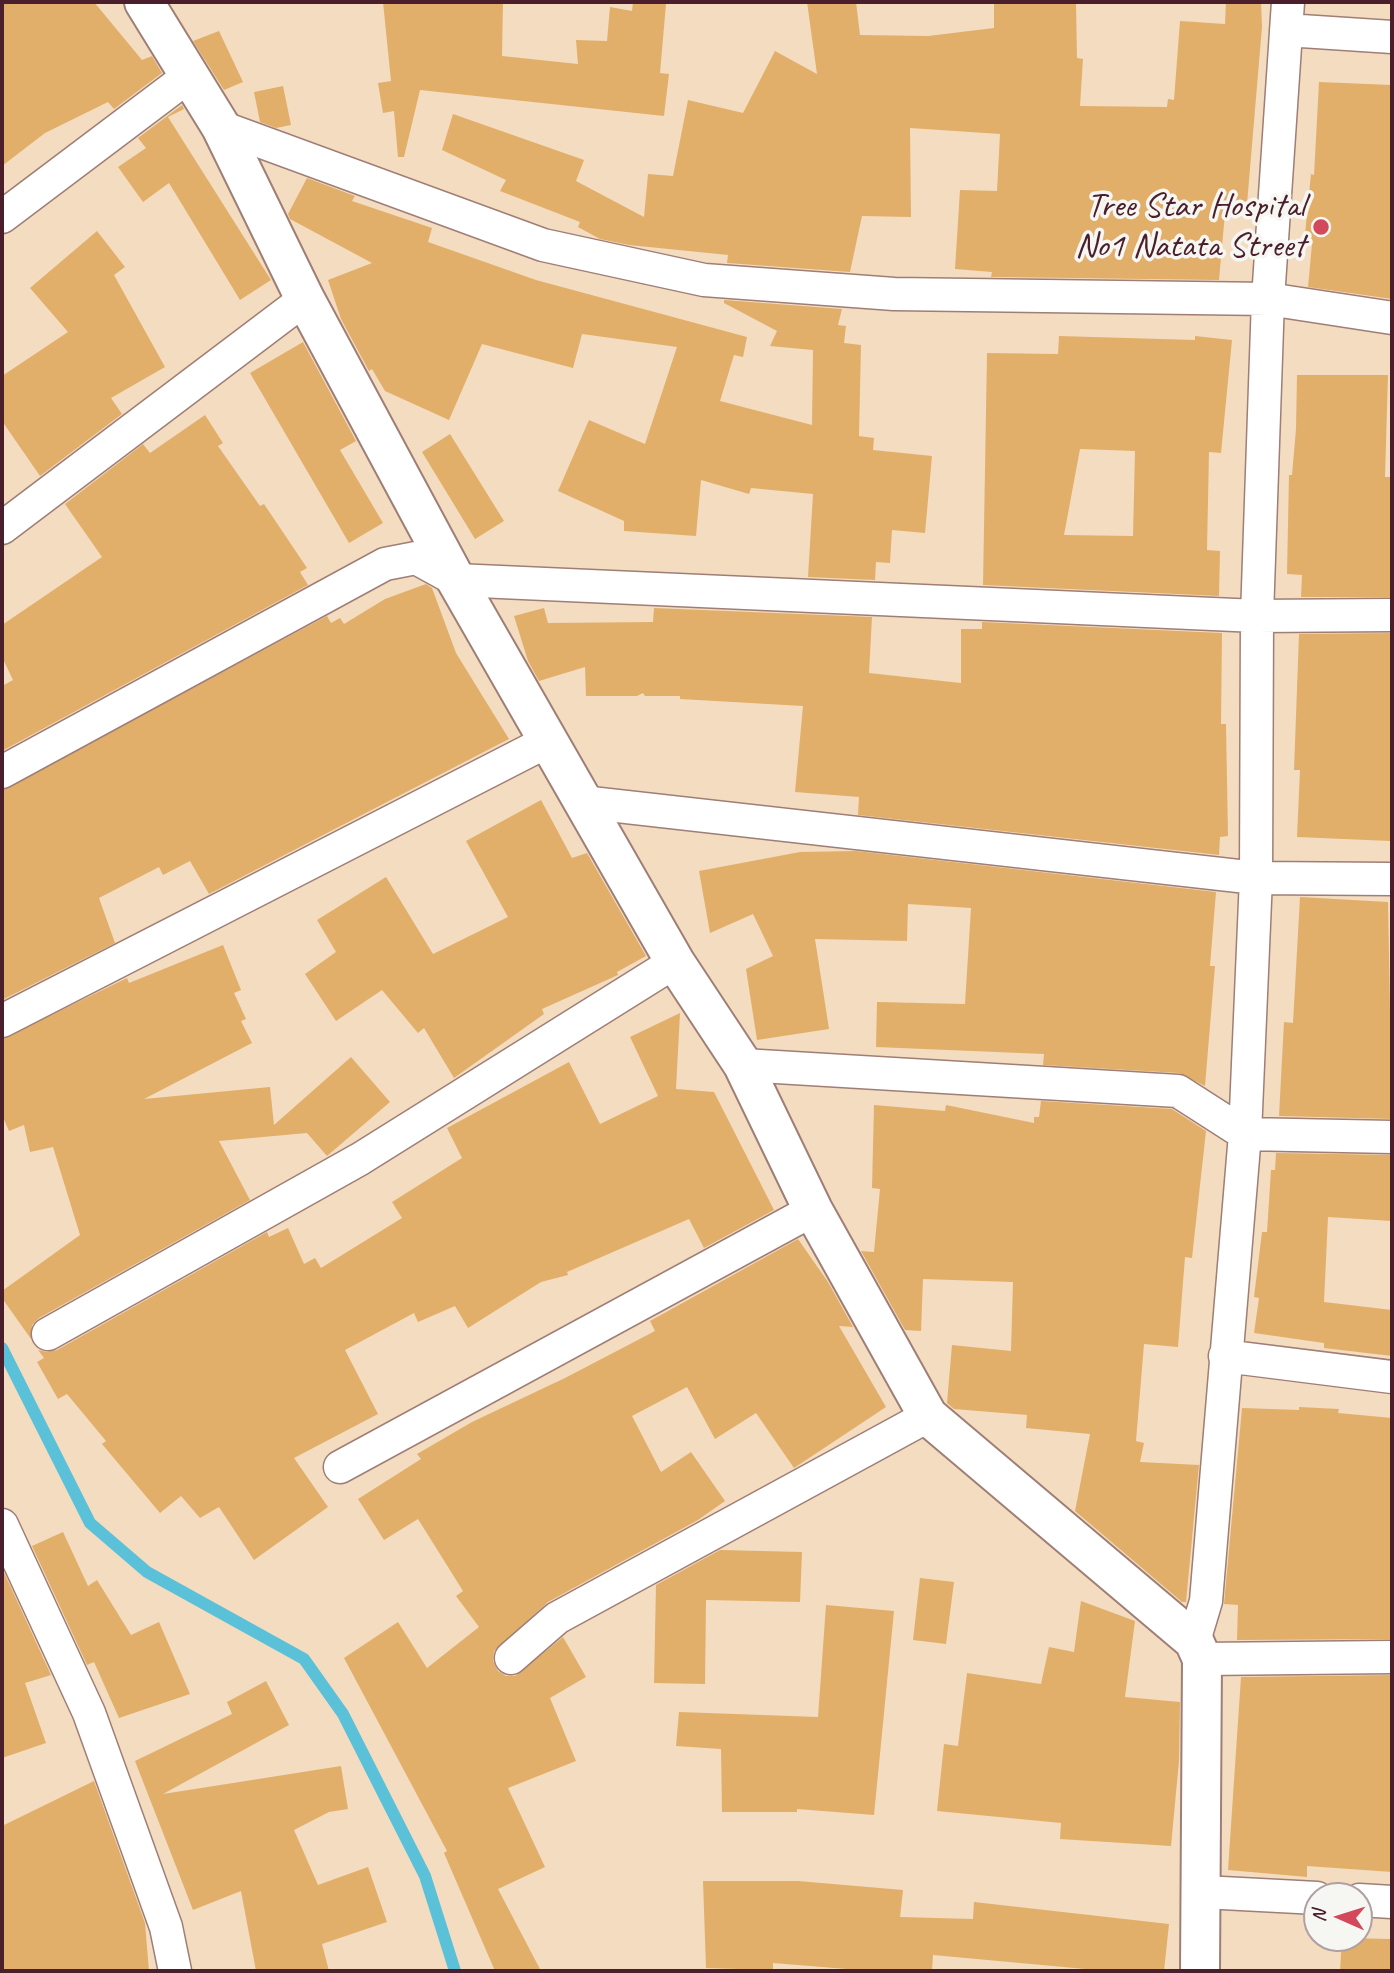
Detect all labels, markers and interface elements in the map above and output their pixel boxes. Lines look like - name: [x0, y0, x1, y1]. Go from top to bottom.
- place label: Tree Star Hospital No1 Natata Street: [1075, 186, 1305, 268]
- marker: Tree Star Hospital No1 Natata Street: [1311, 217, 1331, 237]
- north arrow: [1303, 1882, 1373, 1952]
- text: N: [1307, 1910, 1331, 1923]

